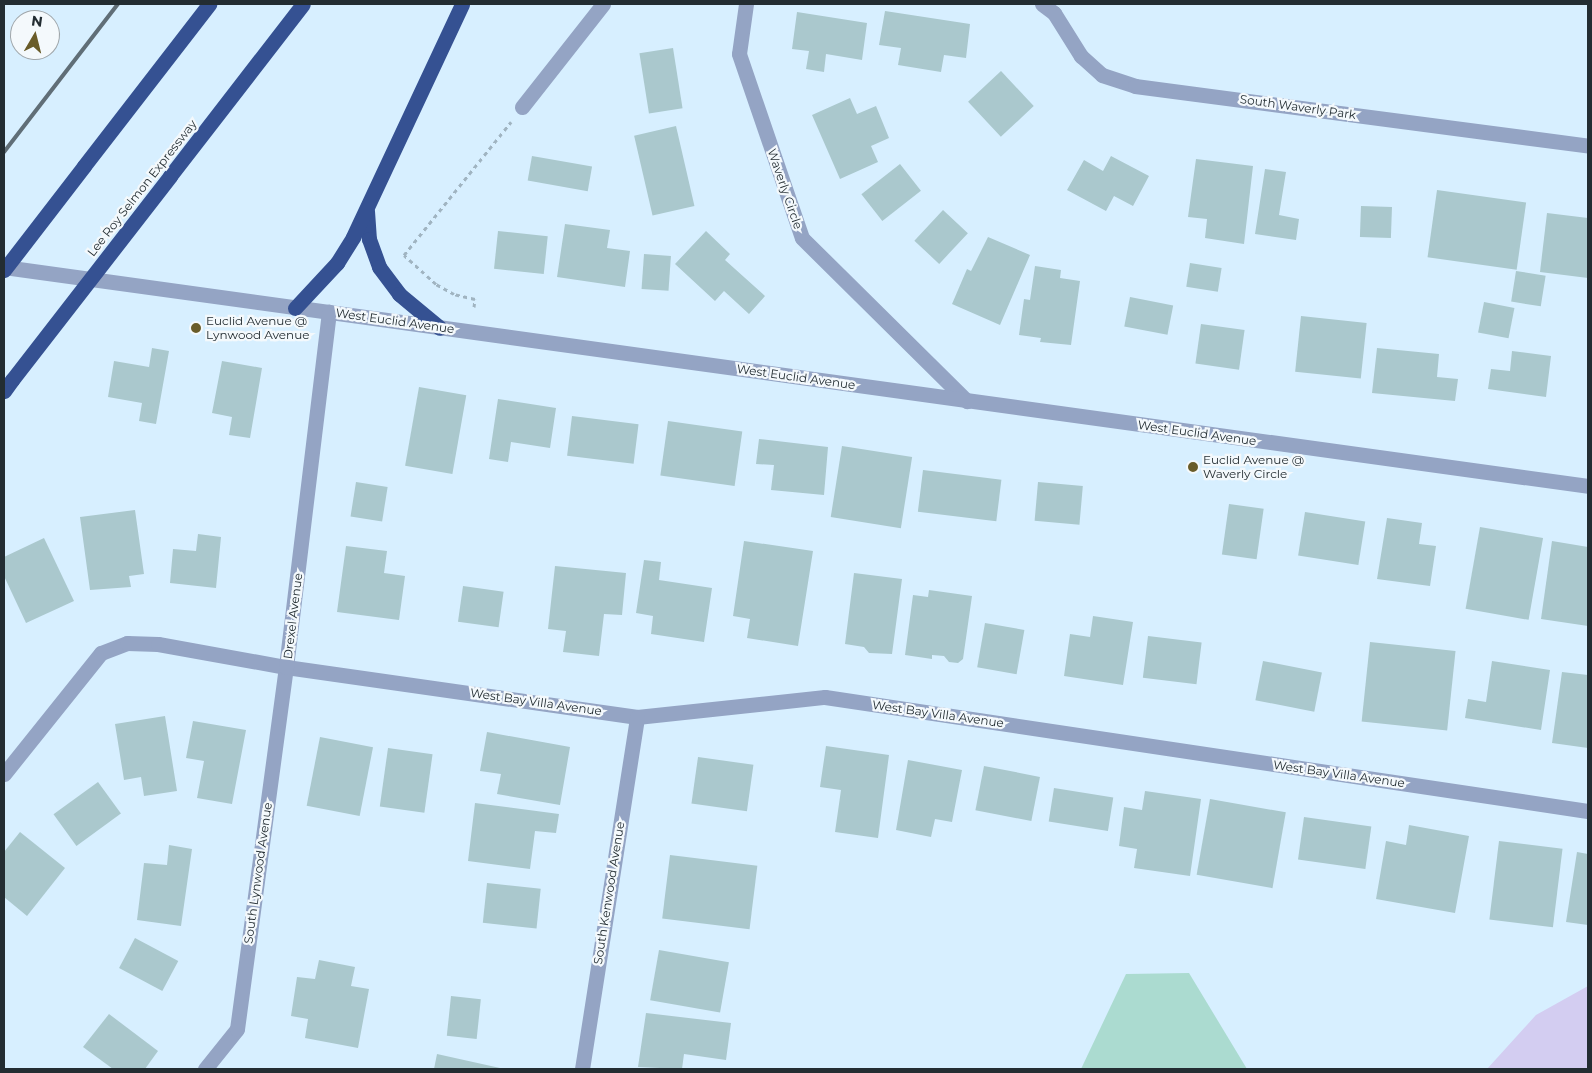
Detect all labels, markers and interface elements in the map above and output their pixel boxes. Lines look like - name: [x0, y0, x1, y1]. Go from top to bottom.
- north arrow: [10, 10, 60, 60]
- text: N: [30, 11, 44, 31]
- street label: South Waverly Park: [1239, 92, 1357, 122]
- street label: Lee Roy Selmon Expressway: [84, 117, 200, 259]
- street label: Waverly Circle: [764, 147, 806, 231]
- street label: West Euclid Avenue: [335, 306, 455, 336]
- place label: Euclid Avenue @ Lynwood Avenue: [206, 314, 310, 342]
- marker: Euclid Avenue @ Lynwood Avenue: [190, 322, 202, 334]
- street label: West Euclid Avenue: [736, 362, 856, 392]
- street label: West Euclid Avenue: [1137, 418, 1257, 448]
- place label: Euclid Avenue @ Waverly Circle: [1203, 453, 1304, 481]
- marker: Euclid Avenue @ Waverly Circle: [1187, 461, 1199, 473]
- street label: Drexel Avenue: [281, 572, 305, 660]
- street label: West Bay Villa Avenue: [469, 686, 603, 718]
- street label: West Bay Villa Avenue: [871, 698, 1005, 730]
- street label: West Bay Villa Avenue: [1272, 758, 1406, 790]
- street label: South Lynwood Avenue: [241, 801, 275, 945]
- street label: South Kenwood Avenue: [591, 820, 627, 966]

